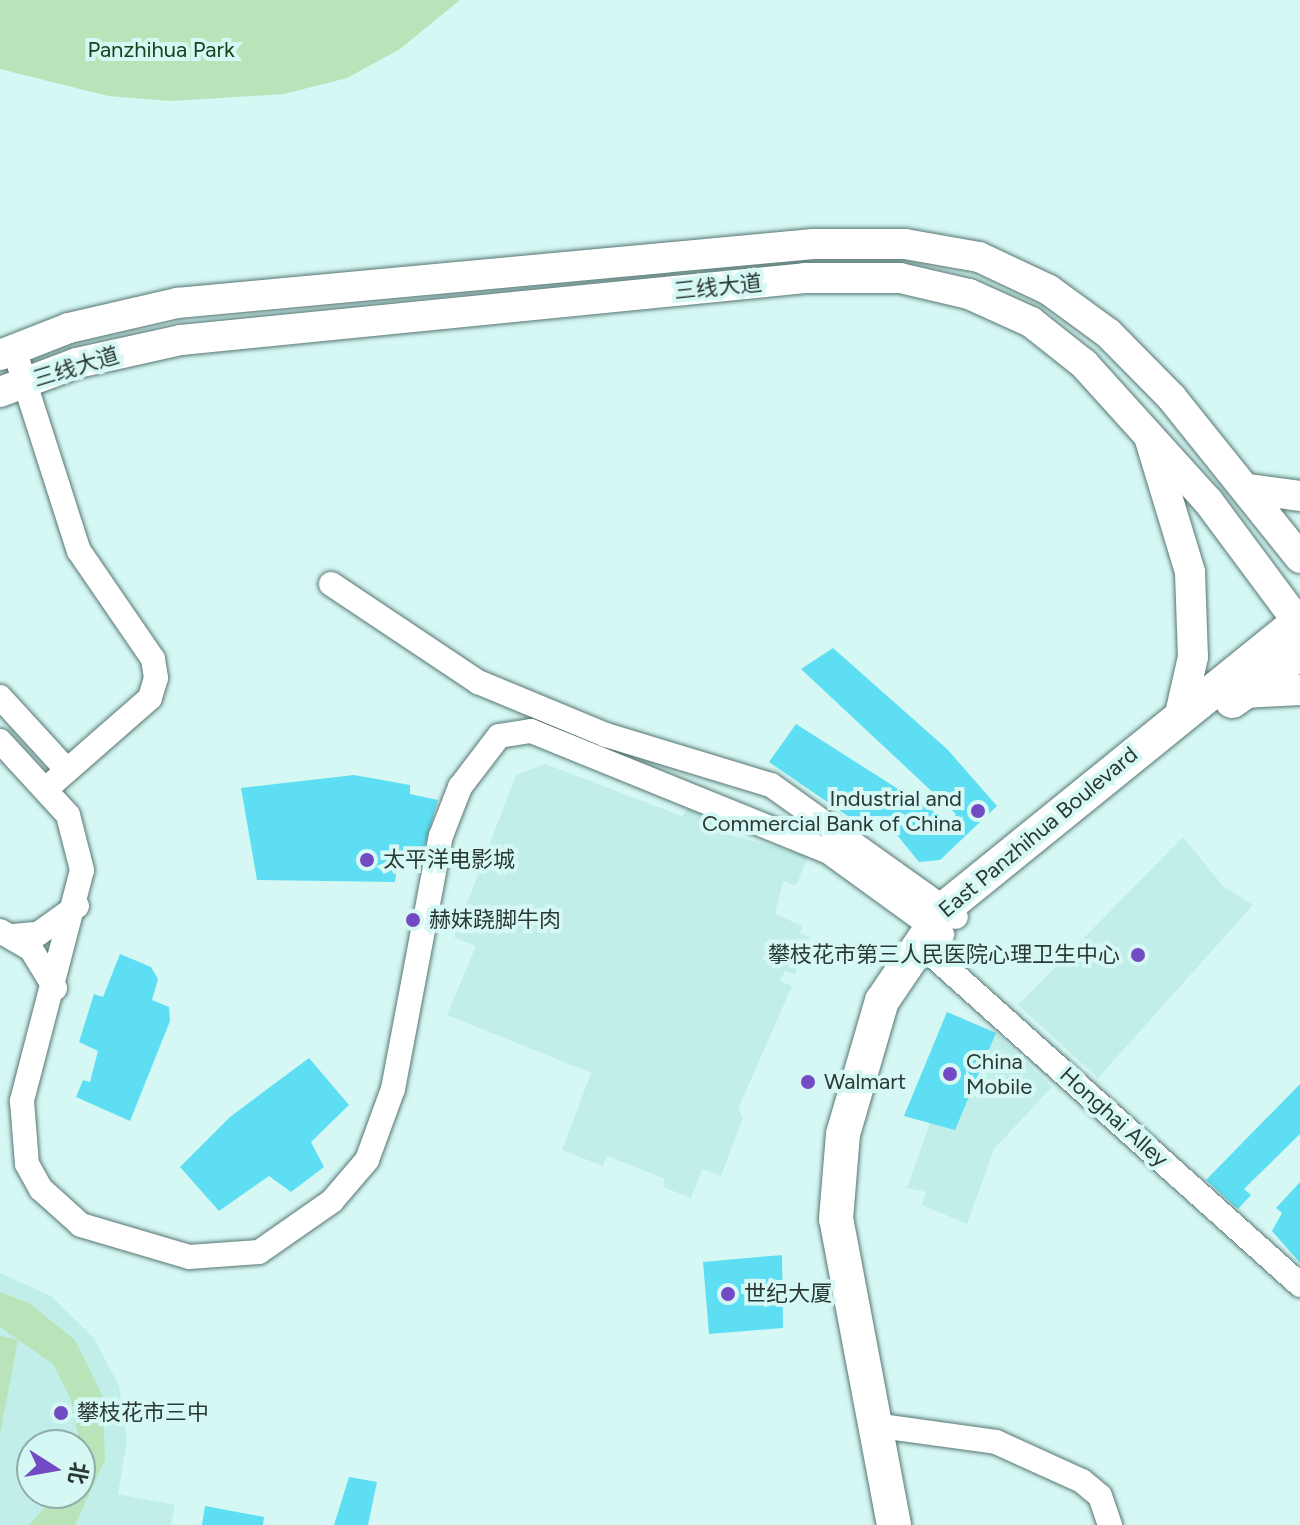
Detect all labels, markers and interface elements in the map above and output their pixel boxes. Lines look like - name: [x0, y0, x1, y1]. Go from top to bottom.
- park label: Panzhihua Park: [87, 37, 235, 63]
- street label: 三线大道: [673, 269, 763, 305]
- street label: 三线大道: [30, 342, 122, 392]
- street label: East Panzhihua Boulevard: [933, 741, 1143, 923]
- place label: Industrial and Commercial Bank of China: [702, 785, 962, 836]
- marker: Industrial and Commercial Bank of China: [969, 802, 987, 820]
- place label: 太平洋电影城: [383, 847, 515, 873]
- marker: 太平洋电影城: [358, 851, 376, 869]
- place label: 赫妹跷脚牛肉: [429, 907, 561, 933]
- marker: 赫妹跷脚牛肉: [404, 911, 422, 929]
- place label: 攀枝花市第三人民医院心理卫生中心: [768, 942, 1120, 968]
- marker: 攀枝花市第三人民医院心理卫生中心: [1127, 944, 1149, 966]
- place label: China Mobile: [966, 1048, 1032, 1100]
- street label: Honghai Alley: [1054, 1062, 1174, 1172]
- marker: China Mobile: [941, 1065, 959, 1083]
- place label: Walmart: [824, 1069, 906, 1095]
- marker: Walmart: [799, 1073, 817, 1091]
- place label: 世纪大厦: [744, 1281, 832, 1307]
- marker: 世纪大厦: [719, 1285, 737, 1303]
- place label: 攀枝花市三中: [77, 1400, 209, 1426]
- marker: 攀枝花市三中: [52, 1404, 70, 1422]
- north arrow: [16, 1429, 96, 1509]
- text: 北: [63, 1460, 93, 1487]

